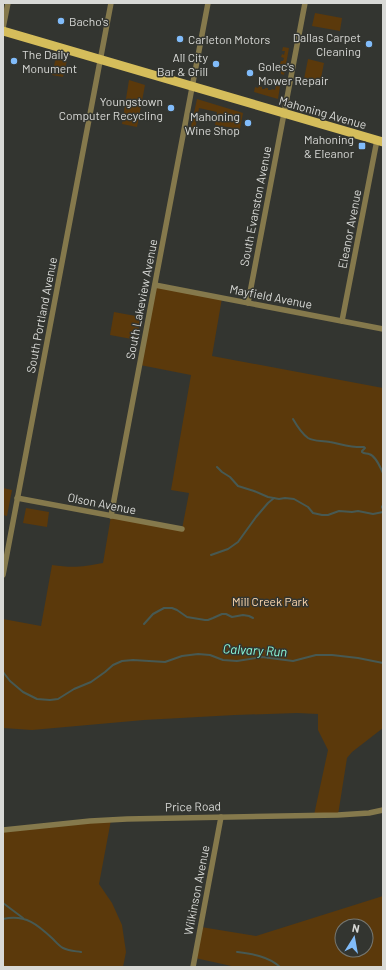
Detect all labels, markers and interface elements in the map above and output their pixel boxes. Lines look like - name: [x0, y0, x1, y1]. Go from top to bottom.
- place label: Bacho's: [69, 14, 109, 28]
- marker: Bacho's: [56, 16, 66, 26]
- place label: Dallas Carpet Cleaning: [293, 30, 361, 58]
- place label: Carleton Motors: [188, 32, 270, 46]
- marker: Carleton Motors: [175, 34, 185, 44]
- marker: Dallas Carpet Cleaning: [364, 39, 374, 49]
- place label: The Daily Monument: [22, 47, 77, 75]
- place label: All City Bar & Grill: [157, 50, 208, 78]
- marker: The Daily Monument: [9, 56, 19, 66]
- marker: All City Bar & Grill: [211, 59, 221, 69]
- place label: Golec's Mower Repair: [258, 59, 329, 87]
- marker: Golec's Mower Repair: [245, 68, 255, 78]
- street label: Mahoning Avenue: [278, 93, 368, 131]
- place label: Youngstown Computer Recycling: [59, 94, 163, 122]
- marker: Youngstown Computer Recycling: [166, 103, 176, 113]
- place label: Mahoning Wine Shop: [185, 109, 240, 137]
- marker: Mahoning Wine Shop: [243, 118, 253, 128]
- place label: Mahoning & Eleanor: [304, 132, 355, 160]
- marker: Mahoning & Eleanor: [357, 141, 367, 151]
- street label: South Evanston Avenue: [236, 145, 274, 267]
- street label: Eleanor Avenue: [334, 188, 364, 270]
- street label: South Lakeview Avenue: [122, 238, 160, 360]
- street label: South Portland Avenue: [23, 256, 59, 374]
- street label: Mayfield Avenue: [229, 281, 313, 311]
- street label: Olson Avenue: [67, 489, 137, 517]
- park label: Mill Creek Park: [232, 594, 308, 608]
- water label: Calvary Run: [222, 640, 288, 660]
- street label: Price Road: [165, 799, 221, 813]
- street label: Wilkinson Avenue: [180, 844, 212, 936]
- north arrow: [334, 918, 374, 958]
- text: N: [351, 921, 361, 935]

